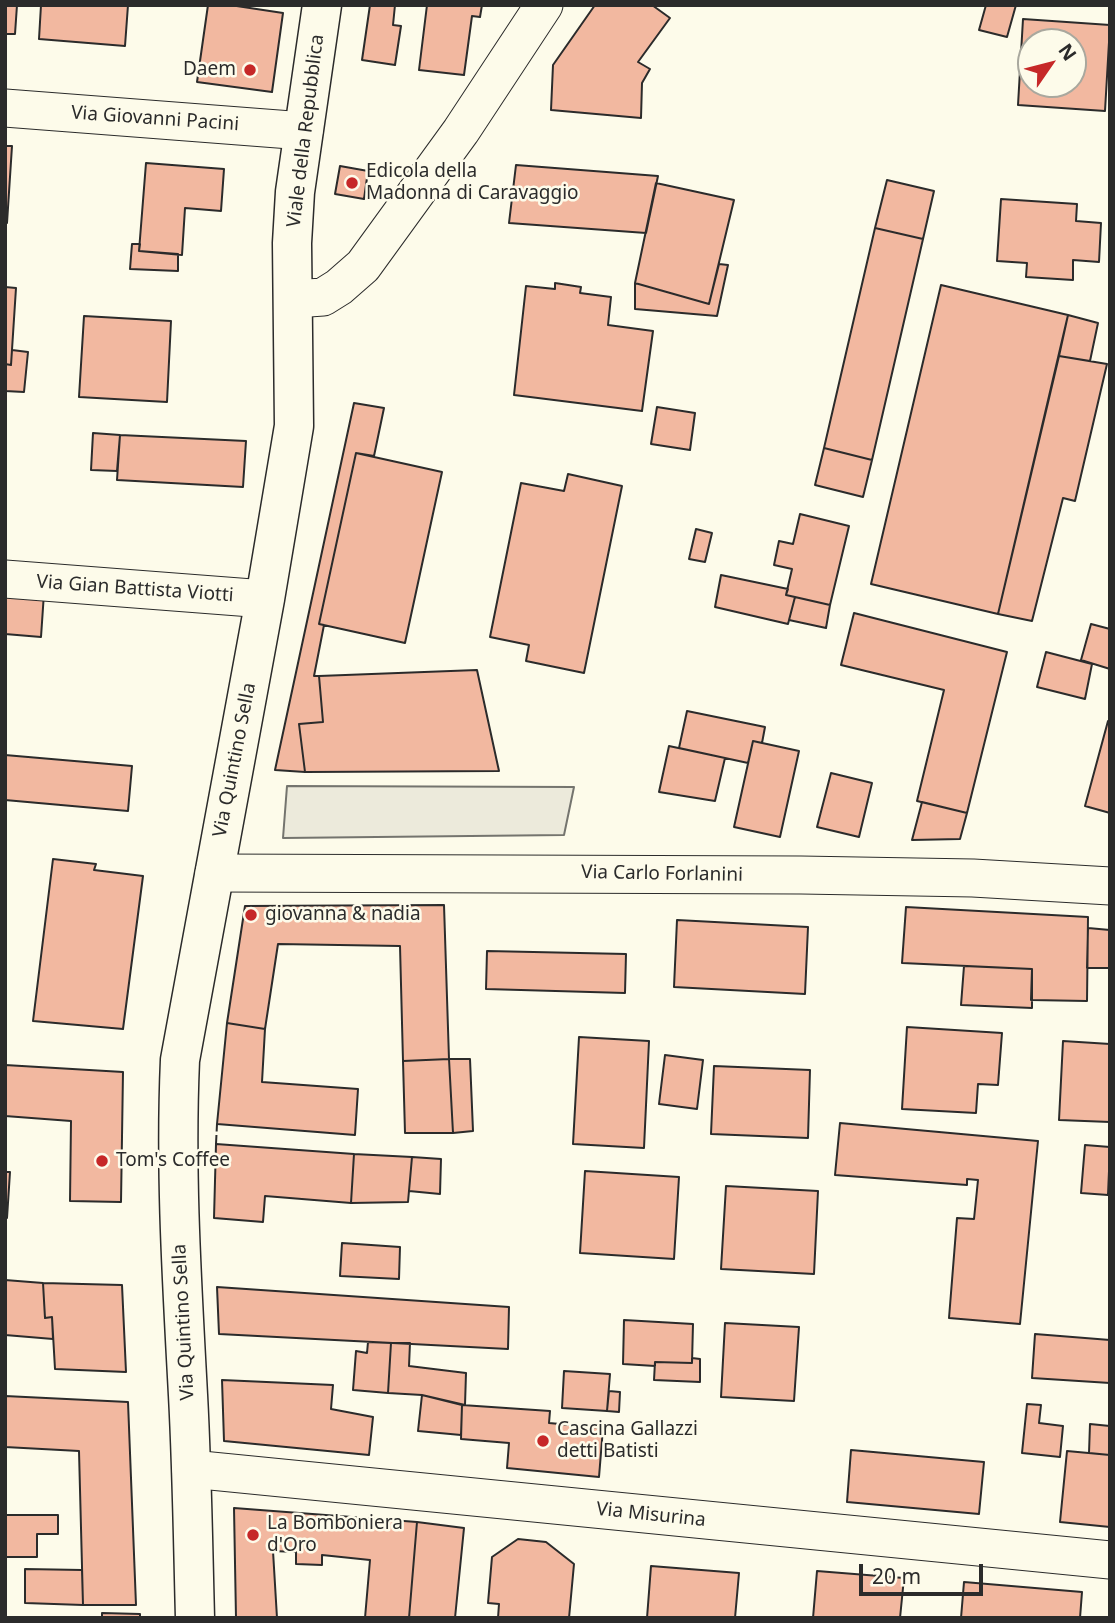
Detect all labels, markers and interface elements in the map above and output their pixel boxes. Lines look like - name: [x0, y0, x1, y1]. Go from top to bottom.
- north arrow: [1017, 28, 1087, 98]
- street label: Viale della Repubblica: [283, 33, 329, 229]
- text: N: [1052, 38, 1083, 66]
- place label: Daem: [183, 59, 236, 81]
- marker: Daem: [242, 62, 258, 78]
- street label: Via Giovanni Pacini: [70, 102, 240, 136]
- place label: Edicola della Madonna di Caravaggio: [366, 161, 579, 205]
- marker: Edicola della Madonna di Caravaggio: [344, 175, 360, 191]
- street label: Via Gian Battista Viotti: [36, 571, 234, 607]
- street label: Via Quintino Sella: [209, 681, 261, 839]
- street label: Via Carlo Forlanini: [581, 861, 743, 887]
- place label: giovanna & nadia: [265, 904, 421, 926]
- marker: giovanna & nadia: [243, 907, 259, 923]
- place label: Tom's Coffee: [116, 1150, 230, 1172]
- marker: Tom's Coffee: [94, 1153, 110, 1169]
- street label: Via Quintino Sella: [169, 1243, 199, 1401]
- place label: Cascina Gallazzi detti Batisti: [557, 1419, 698, 1463]
- marker: Cascina Gallazzi detti Batisti: [535, 1433, 551, 1449]
- street label: Via Misurina: [595, 1498, 707, 1532]
- place label: La Bomboniera d'Oro: [267, 1513, 403, 1557]
- marker: La Bomboniera d'Oro: [245, 1527, 261, 1543]
- scale bar: [863, 1550, 987, 1594]
- text: 20 m: [872, 1562, 921, 1590]

